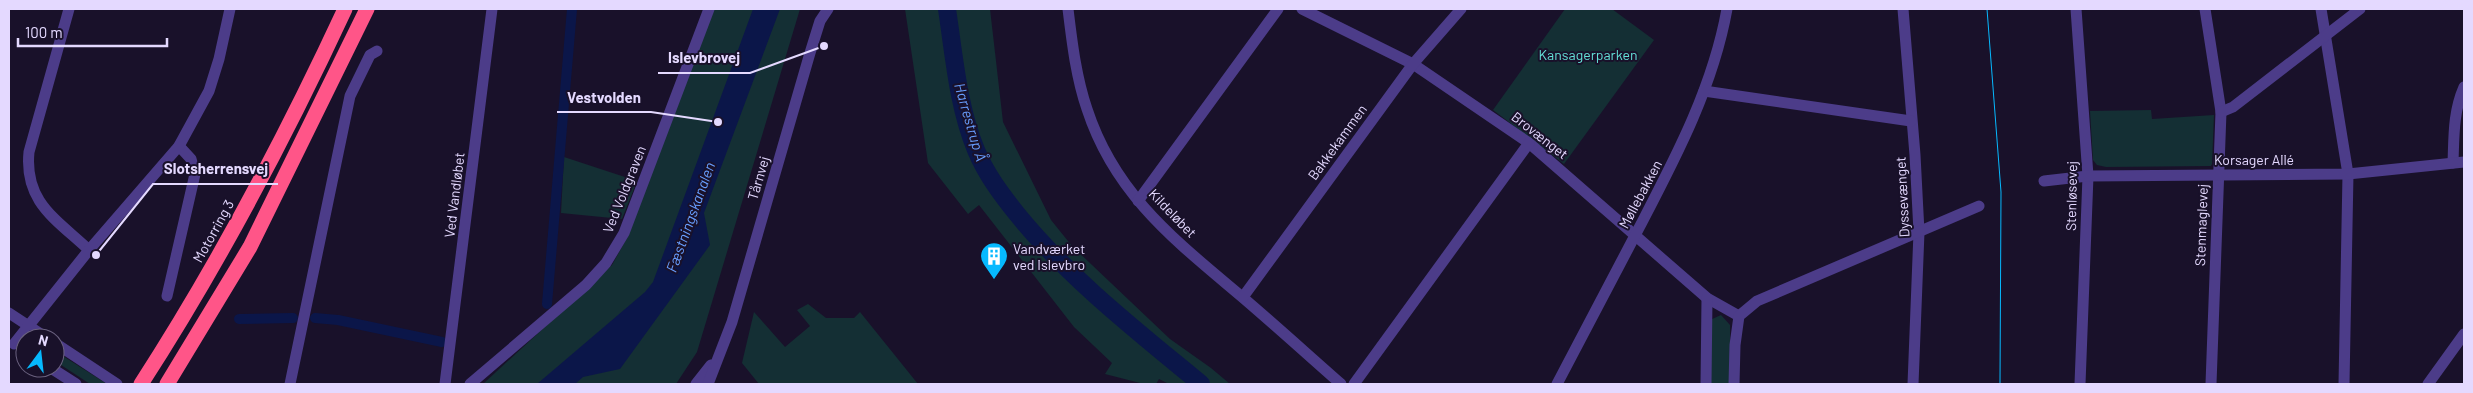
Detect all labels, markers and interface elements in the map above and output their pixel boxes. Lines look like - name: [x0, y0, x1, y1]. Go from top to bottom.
- scale bar: [18, 15, 166, 47]
- text: 100 m: [25, 23, 63, 41]
- callout: Islevbrovej: [658, 43, 750, 73]
- park label: Kansagerparken: [1539, 46, 1637, 63]
- text: Islevbrovej: [668, 48, 740, 66]
- water label: Harrestrup Å: [951, 80, 992, 163]
- callout: Vestvolden: [557, 82, 651, 112]
- text: Vestvolden: [567, 88, 641, 106]
- street label: Bakkekammen: [1304, 101, 1370, 183]
- street label: Brovænget: [1508, 108, 1572, 162]
- street label: Ved Voldgraven: [599, 143, 649, 235]
- street label: Ved Vandløbet: [440, 151, 468, 239]
- street label: Korsager Allé: [2214, 151, 2294, 168]
- callout: Slotsherrensvej: [153, 154, 278, 184]
- street label: Tårnvej: [744, 154, 772, 202]
- street label: Dyssevænget: [1891, 156, 1913, 238]
- street label: Møllebakken: [1615, 157, 1665, 231]
- text: Slotsherrensvej: [164, 159, 268, 177]
- water label: Fæstningskanalen: [662, 159, 718, 275]
- street label: Stenløsevej: [2062, 161, 2080, 231]
- street label: Stenmaglevej: [2191, 184, 2211, 266]
- street label: Kildeløbet: [1146, 185, 1200, 241]
- street label: Motorring 3: [189, 197, 237, 265]
- place label: Vandværket ved Islevbro: [1013, 240, 1085, 273]
- building icon: Vandværket ved Islevbro: [979, 241, 1009, 280]
- north arrow: [15, 328, 65, 378]
- text: N: [37, 331, 50, 349]

